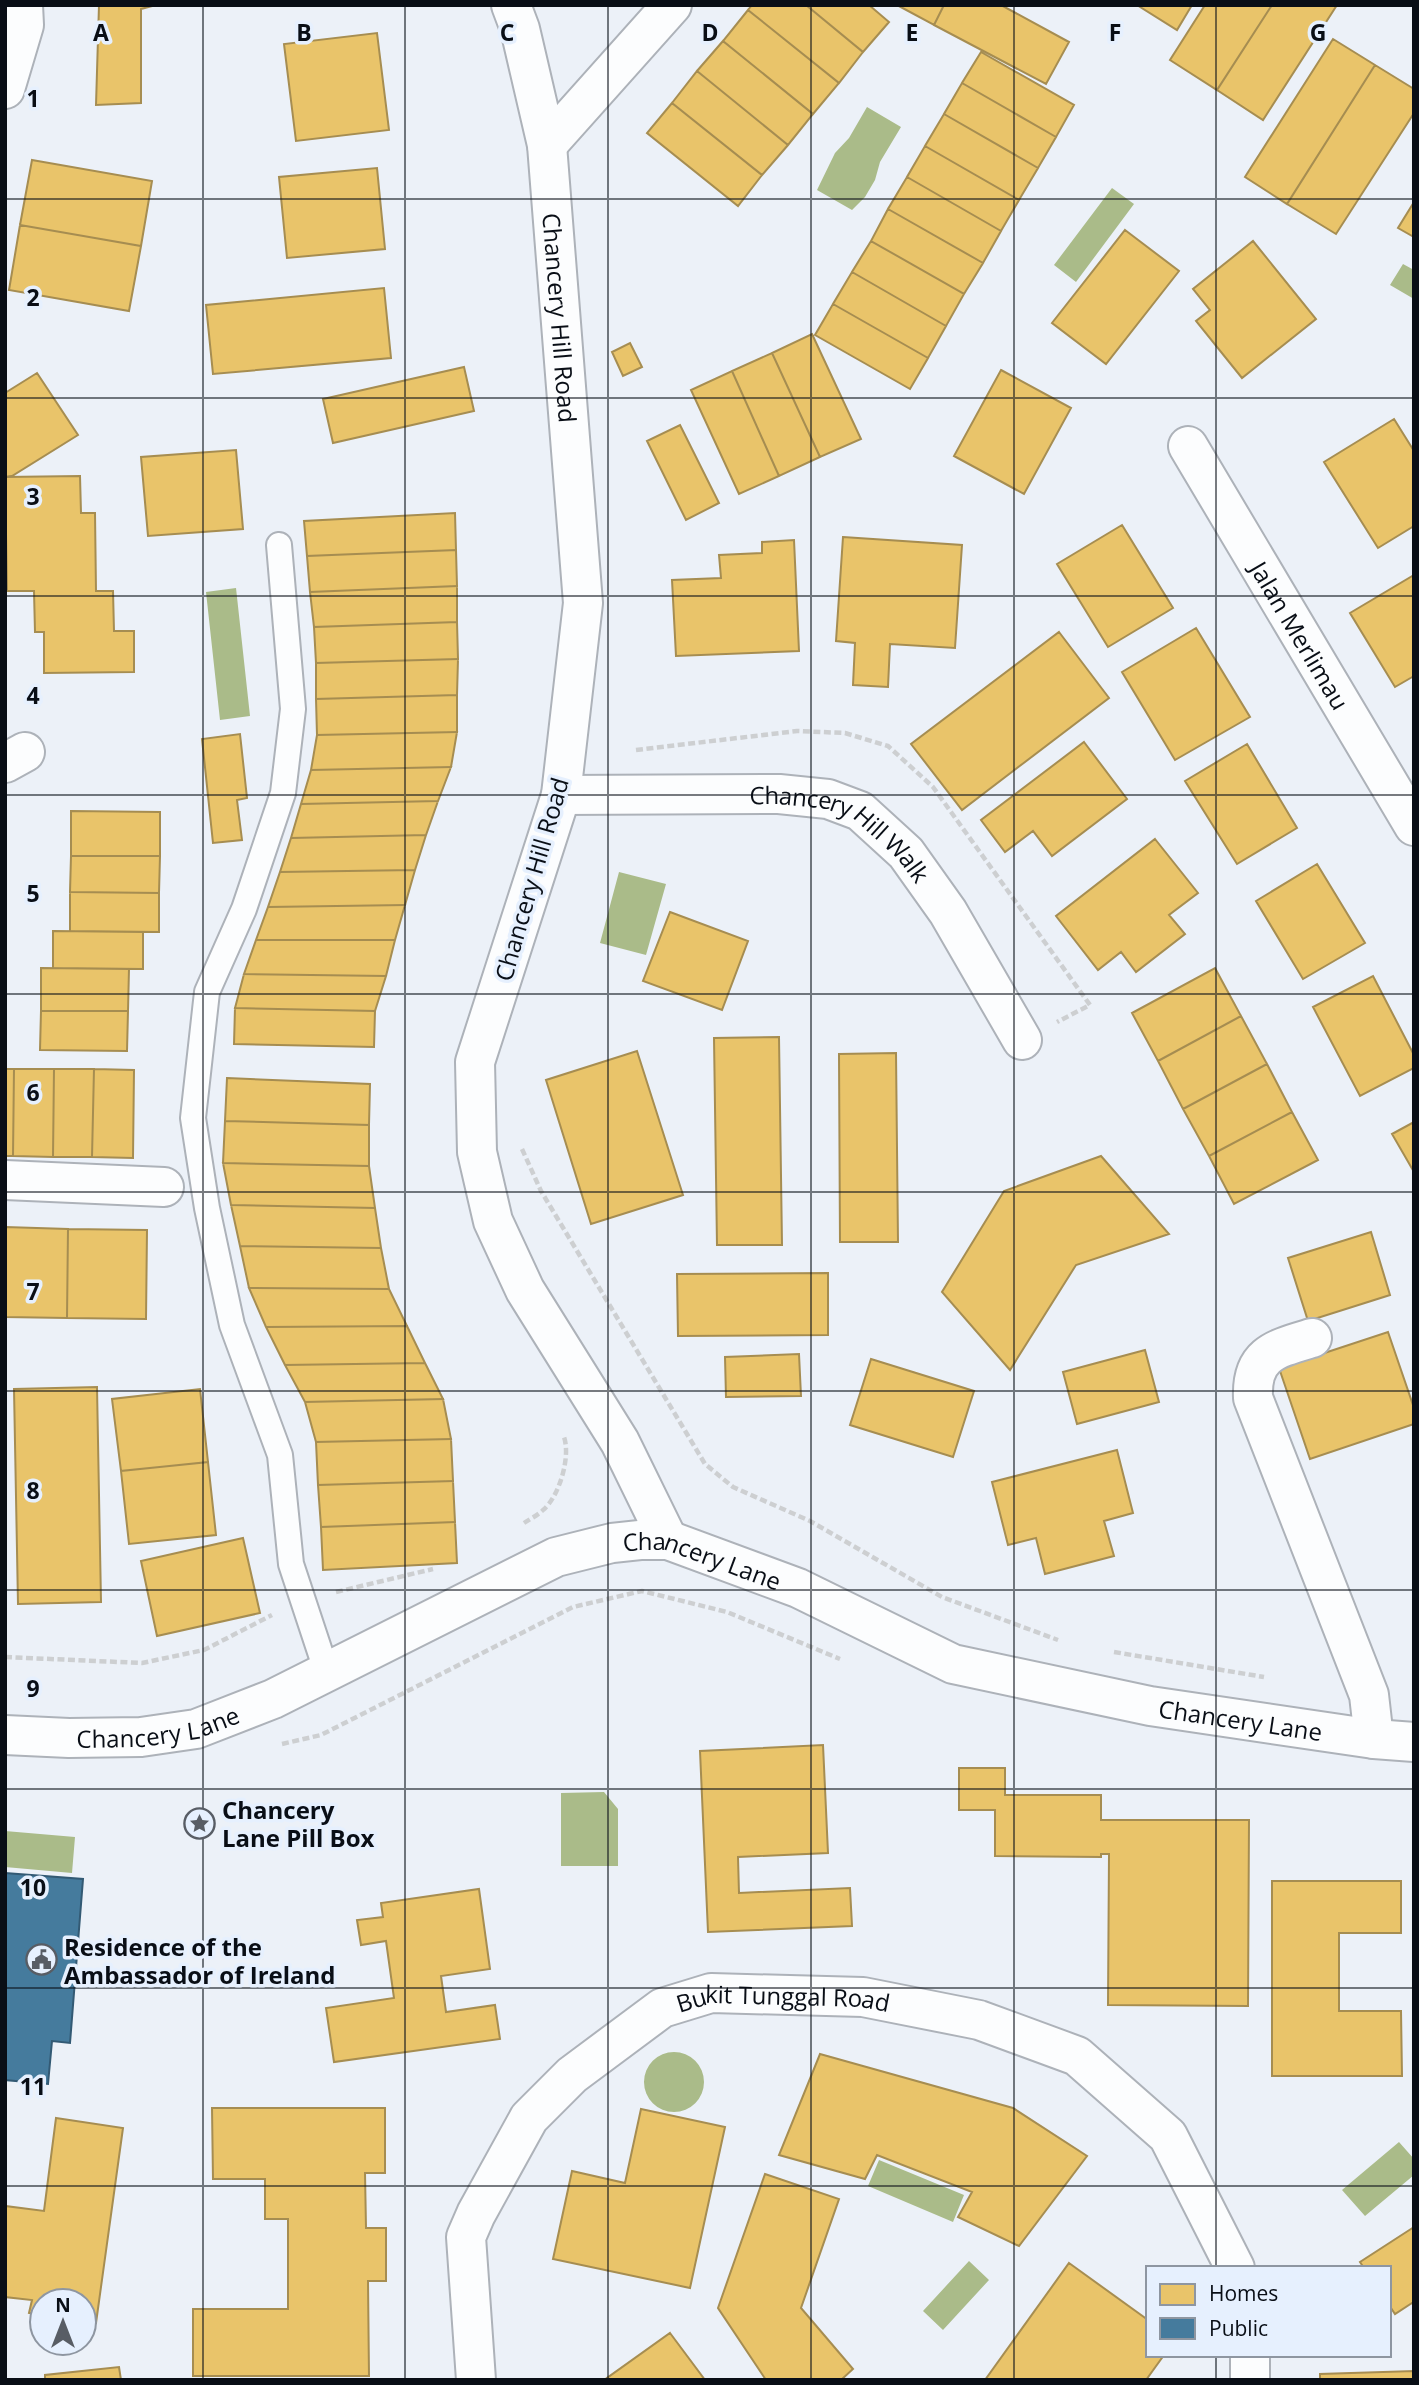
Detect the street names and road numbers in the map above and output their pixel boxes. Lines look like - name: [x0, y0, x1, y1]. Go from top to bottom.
- street label: Chancery Hill Road: [536, 212, 585, 424]
- street label: Jalan Merlimau: [1242, 553, 1357, 715]
- street label: Chancery Hill Road: [486, 773, 576, 985]
- street label: Chancery Hill Walk: [749, 777, 938, 889]
- street label: Chancery Lane: [621, 1524, 786, 1597]
- street label: Chancery Lane: [1157, 1691, 1325, 1748]
- street label: Chancery Lane: [76, 1697, 244, 1754]
- street label: Bukit Tunggal Road: [672, 1976, 893, 2019]

